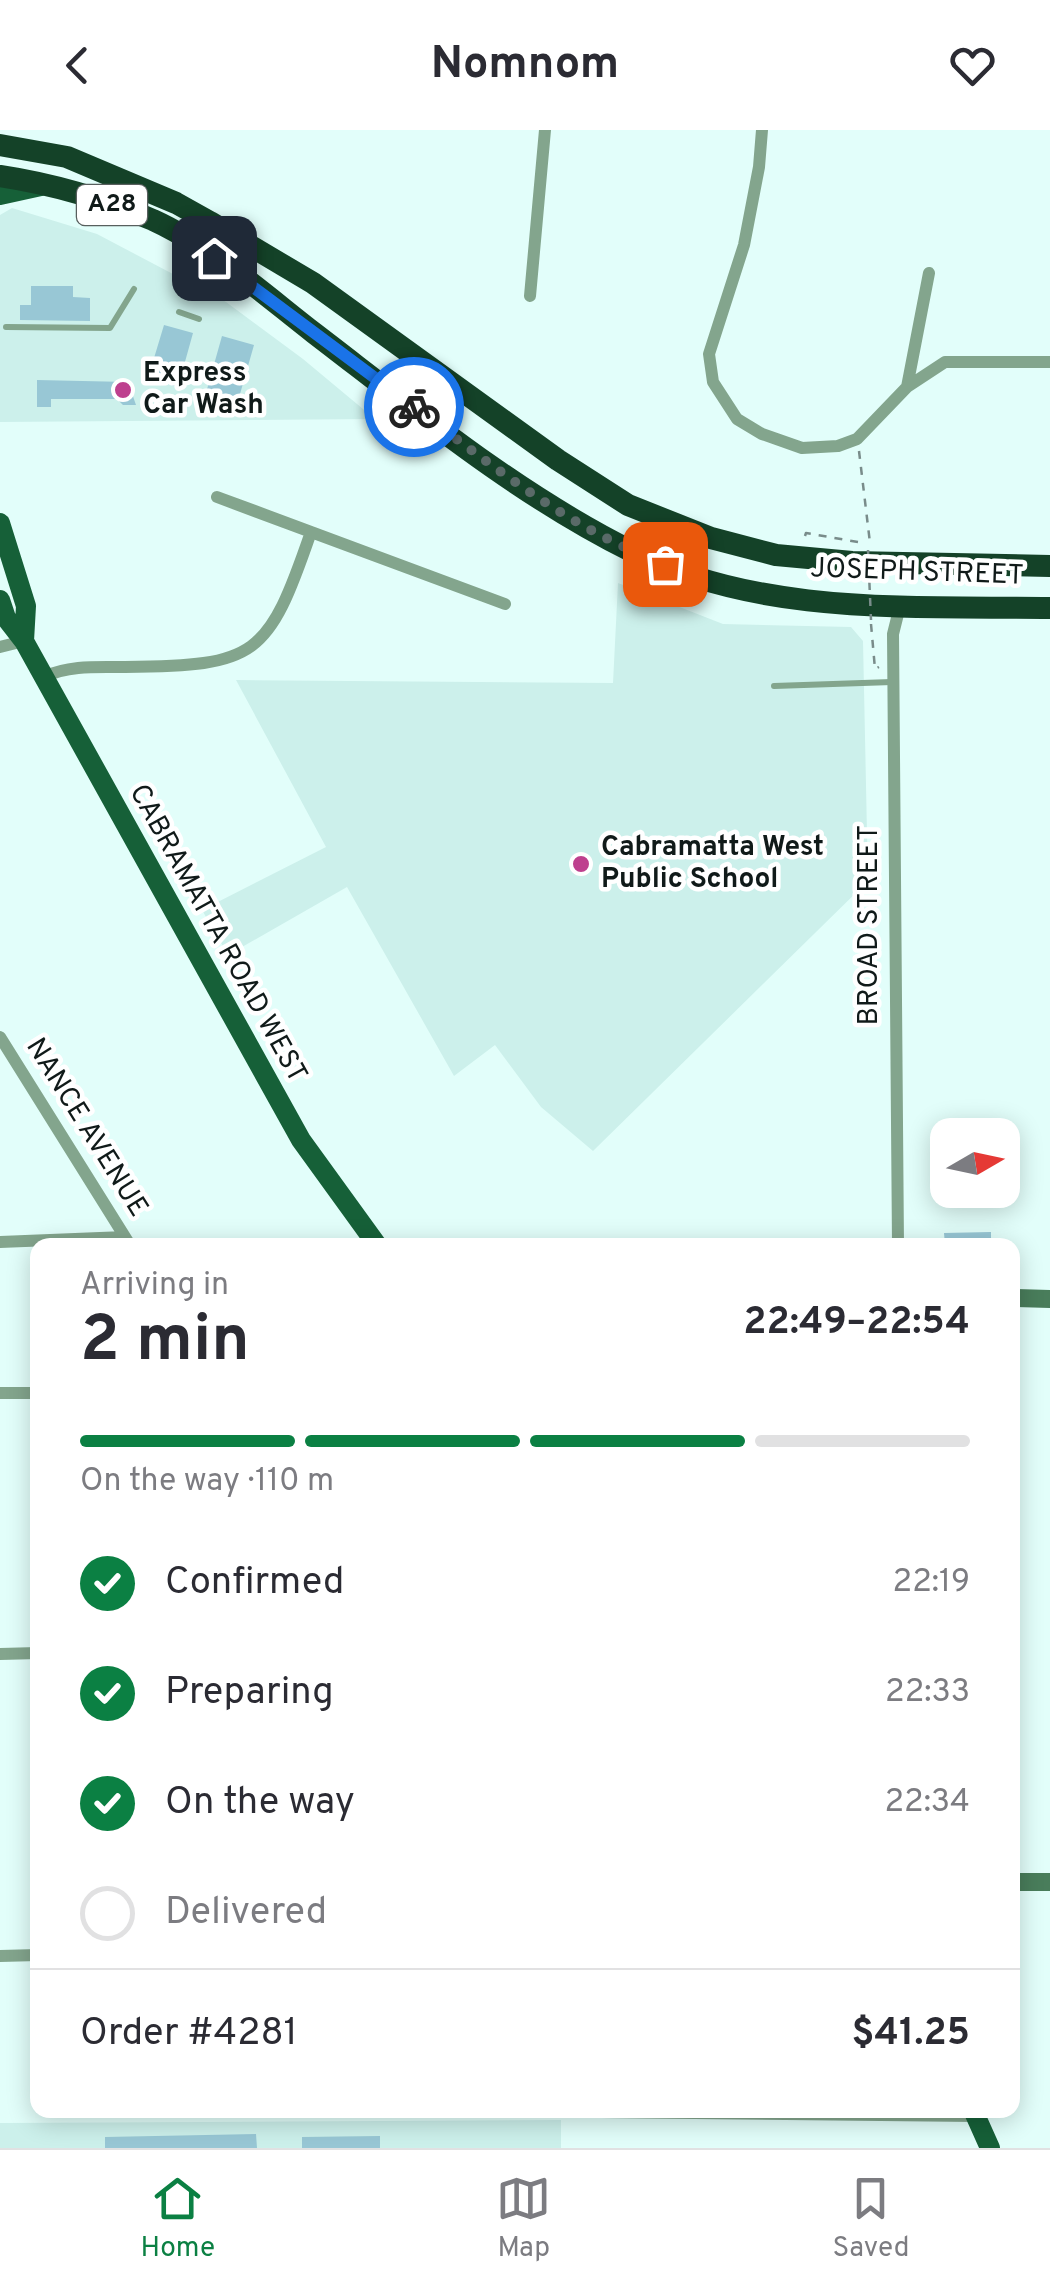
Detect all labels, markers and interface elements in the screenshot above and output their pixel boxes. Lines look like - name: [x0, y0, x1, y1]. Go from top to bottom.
- text: Nomnom: [431, 37, 619, 94]
- icon: back: [50, 38, 105, 93]
- icon: heart: [945, 38, 1000, 93]
- road number: A28: [77, 185, 147, 225]
- pin: [172, 216, 257, 301]
- icon: home: [187, 231, 242, 286]
- place label: Express Car Wash: [143, 356, 264, 424]
- courier: [364, 357, 464, 457]
- marker: Express Car Wash: [112, 379, 134, 401]
- icon: bike: [387, 380, 442, 435]
- pin: [623, 522, 708, 607]
- icon: bag: [638, 537, 693, 592]
- street label: JOSEPH STREET: [810, 551, 1024, 595]
- street label: CABRAMATTA ROAD WEST: [120, 778, 314, 1090]
- street label: BROAD STREET: [852, 825, 888, 1025]
- place label: Cabramatta West Public School: [601, 830, 824, 898]
- marker: Cabramatta West Public School: [570, 853, 592, 875]
- street label: NANCE AVENUE: [17, 1032, 155, 1224]
- north arrow: [930, 1118, 1020, 1208]
- map controls: [930, 1118, 1020, 1208]
- text: Arriving in: [80, 1266, 229, 1306]
- text: 22:49–22:54: [743, 1299, 970, 1348]
- text: 2 min: [80, 1302, 250, 1384]
- text: On the way · 110 m: [80, 1462, 334, 1502]
- icon: check: [80, 1556, 135, 1611]
- text: Confirmed: [165, 1559, 344, 1608]
- text: 22:19: [893, 1563, 970, 1603]
- icon: check: [80, 1666, 135, 1721]
- text: Preparing: [165, 1669, 334, 1718]
- text: 22:33: [885, 1673, 970, 1713]
- icon: check: [80, 1776, 135, 1831]
- text: On the way: [165, 1779, 355, 1828]
- text: 22:34: [884, 1783, 970, 1823]
- text: Delivered: [165, 1889, 327, 1938]
- text: Order #4281: [80, 2010, 298, 2059]
- text: $41.25: [852, 2010, 970, 2059]
- tab: Home: [141, 2171, 215, 2267]
- tab: Map: [496, 2171, 551, 2267]
- tab: Saved: [832, 2171, 909, 2267]

